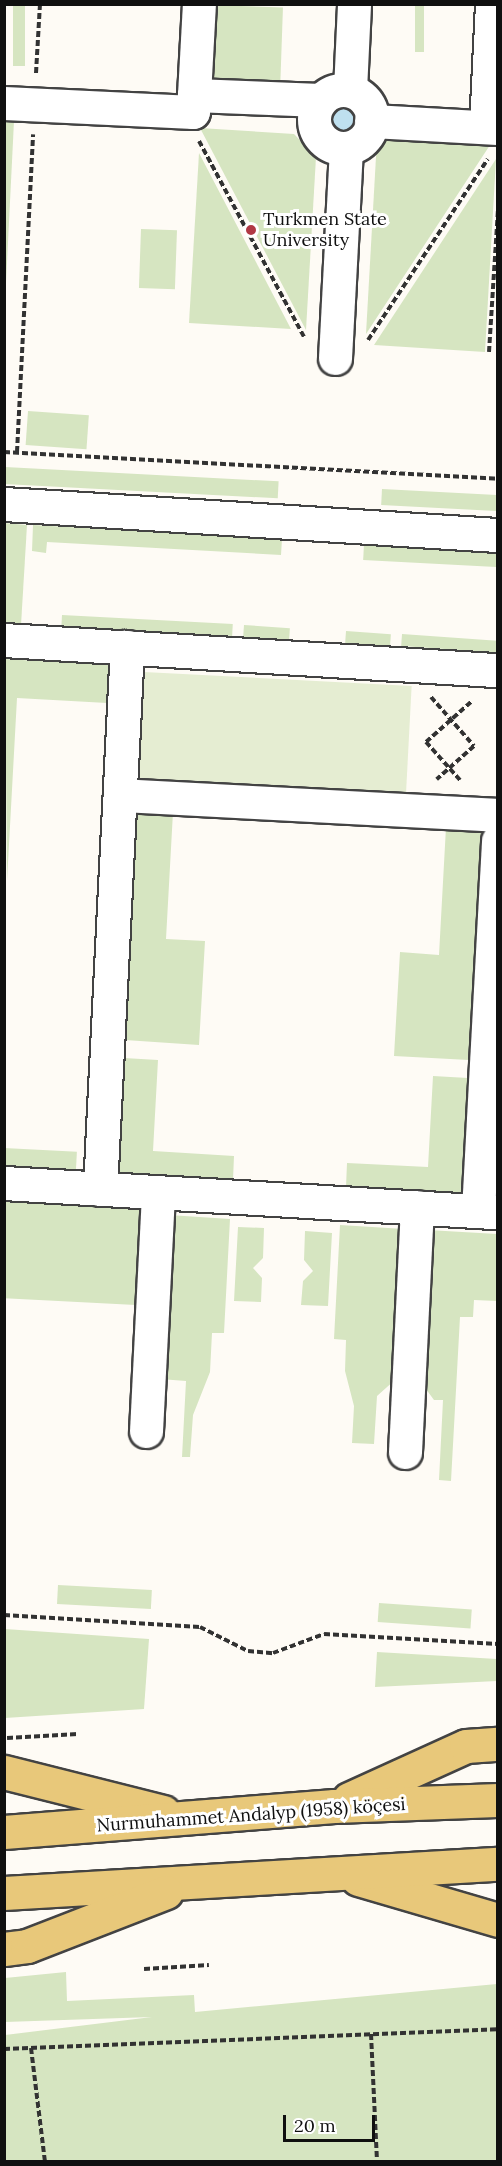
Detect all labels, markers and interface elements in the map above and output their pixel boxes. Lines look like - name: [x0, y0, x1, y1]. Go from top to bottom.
- place label: Turkmen State University: [263, 209, 387, 252]
- marker: Turkmen State University: [244, 223, 258, 237]
- street label: Nurmuhammet Andalyp (1958) köçesi: [96, 1793, 406, 1837]
- scale bar: [286, 2103, 378, 2141]
- text: 20 m: [294, 2114, 336, 2137]

